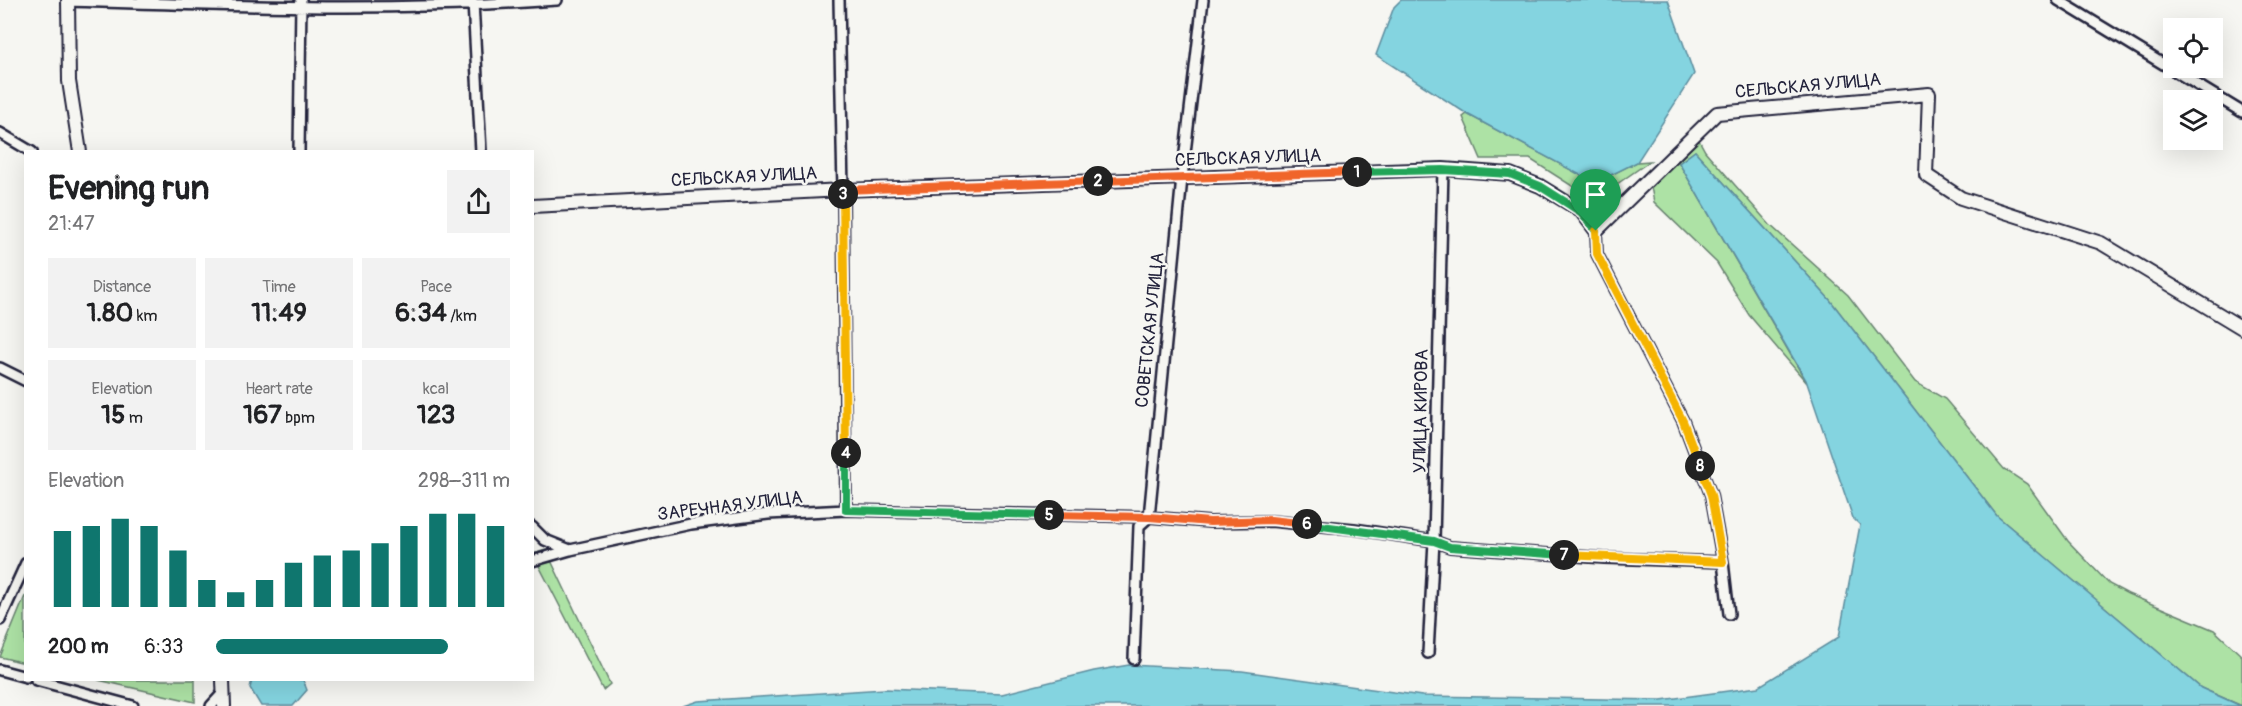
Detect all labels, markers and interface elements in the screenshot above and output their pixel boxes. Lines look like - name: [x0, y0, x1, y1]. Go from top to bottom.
- map controls: [2163, 18, 2223, 150]
- button: locate: [2163, 18, 2223, 78]
- street label: СЕЛЬСКАЯ УЛИЦА: [1734, 68, 1882, 104]
- button: layers: [2163, 90, 2223, 150]
- street label: СЕЛЬСКАЯ УЛИЦА: [1174, 144, 1322, 172]
- pin: 1: [1342, 157, 1372, 187]
- street label: СЕЛЬСКАЯ УЛИЦА: [670, 162, 818, 192]
- text: 1: [1354, 162, 1360, 182]
- pin: 2: [1083, 166, 1113, 196]
- text: Evening run: [48, 168, 209, 209]
- pin: [1570, 169, 1621, 231]
- button: share: [447, 170, 510, 233]
- text: 2: [1094, 171, 1102, 191]
- icon: arrive: [1579, 178, 1612, 211]
- pin: 3: [828, 179, 858, 209]
- text: 3: [839, 184, 847, 204]
- text: 21:47: [48, 211, 95, 236]
- street label: СОВЕТСКАЯ УЛИЦА: [1130, 251, 1170, 409]
- text: Distance: [93, 277, 151, 297]
- text: Time: [262, 277, 296, 297]
- text: Pace: [420, 277, 452, 297]
- text: 1.80: [86, 297, 133, 329]
- text: 11:49: [251, 297, 307, 329]
- text: 6:34: [395, 297, 447, 329]
- text: km: [133, 306, 158, 326]
- text: /km: [447, 306, 477, 326]
- street label: УЛИЦА КИРОВА: [1408, 348, 1434, 473]
- text: Elevation: [92, 379, 152, 399]
- text: Heart rate: [245, 379, 313, 399]
- text: kcal: [423, 379, 449, 399]
- text: 15: [101, 399, 125, 431]
- text: 167: [243, 399, 282, 431]
- text: 123: [417, 399, 455, 431]
- text: m: [125, 408, 143, 428]
- text: bpm: [282, 408, 315, 428]
- pin: 4: [831, 438, 861, 468]
- text: 4: [841, 443, 851, 463]
- pin: 8: [1685, 451, 1715, 481]
- text: 8: [1696, 456, 1704, 476]
- text: Elevation: [48, 468, 124, 493]
- text: 298–311 m: [418, 468, 510, 493]
- street label: ЗАРЕЧНАЯ УЛИЦА: [656, 486, 804, 526]
- pin: 5: [1034, 500, 1064, 530]
- text: 5: [1045, 505, 1053, 525]
- pin: 6: [1292, 509, 1322, 539]
- text: 6: [1302, 514, 1312, 534]
- pin: 7: [1549, 540, 1579, 570]
- text: 7: [1560, 545, 1568, 565]
- text: 200 m: [48, 634, 109, 659]
- text: 6:33: [144, 634, 183, 659]

